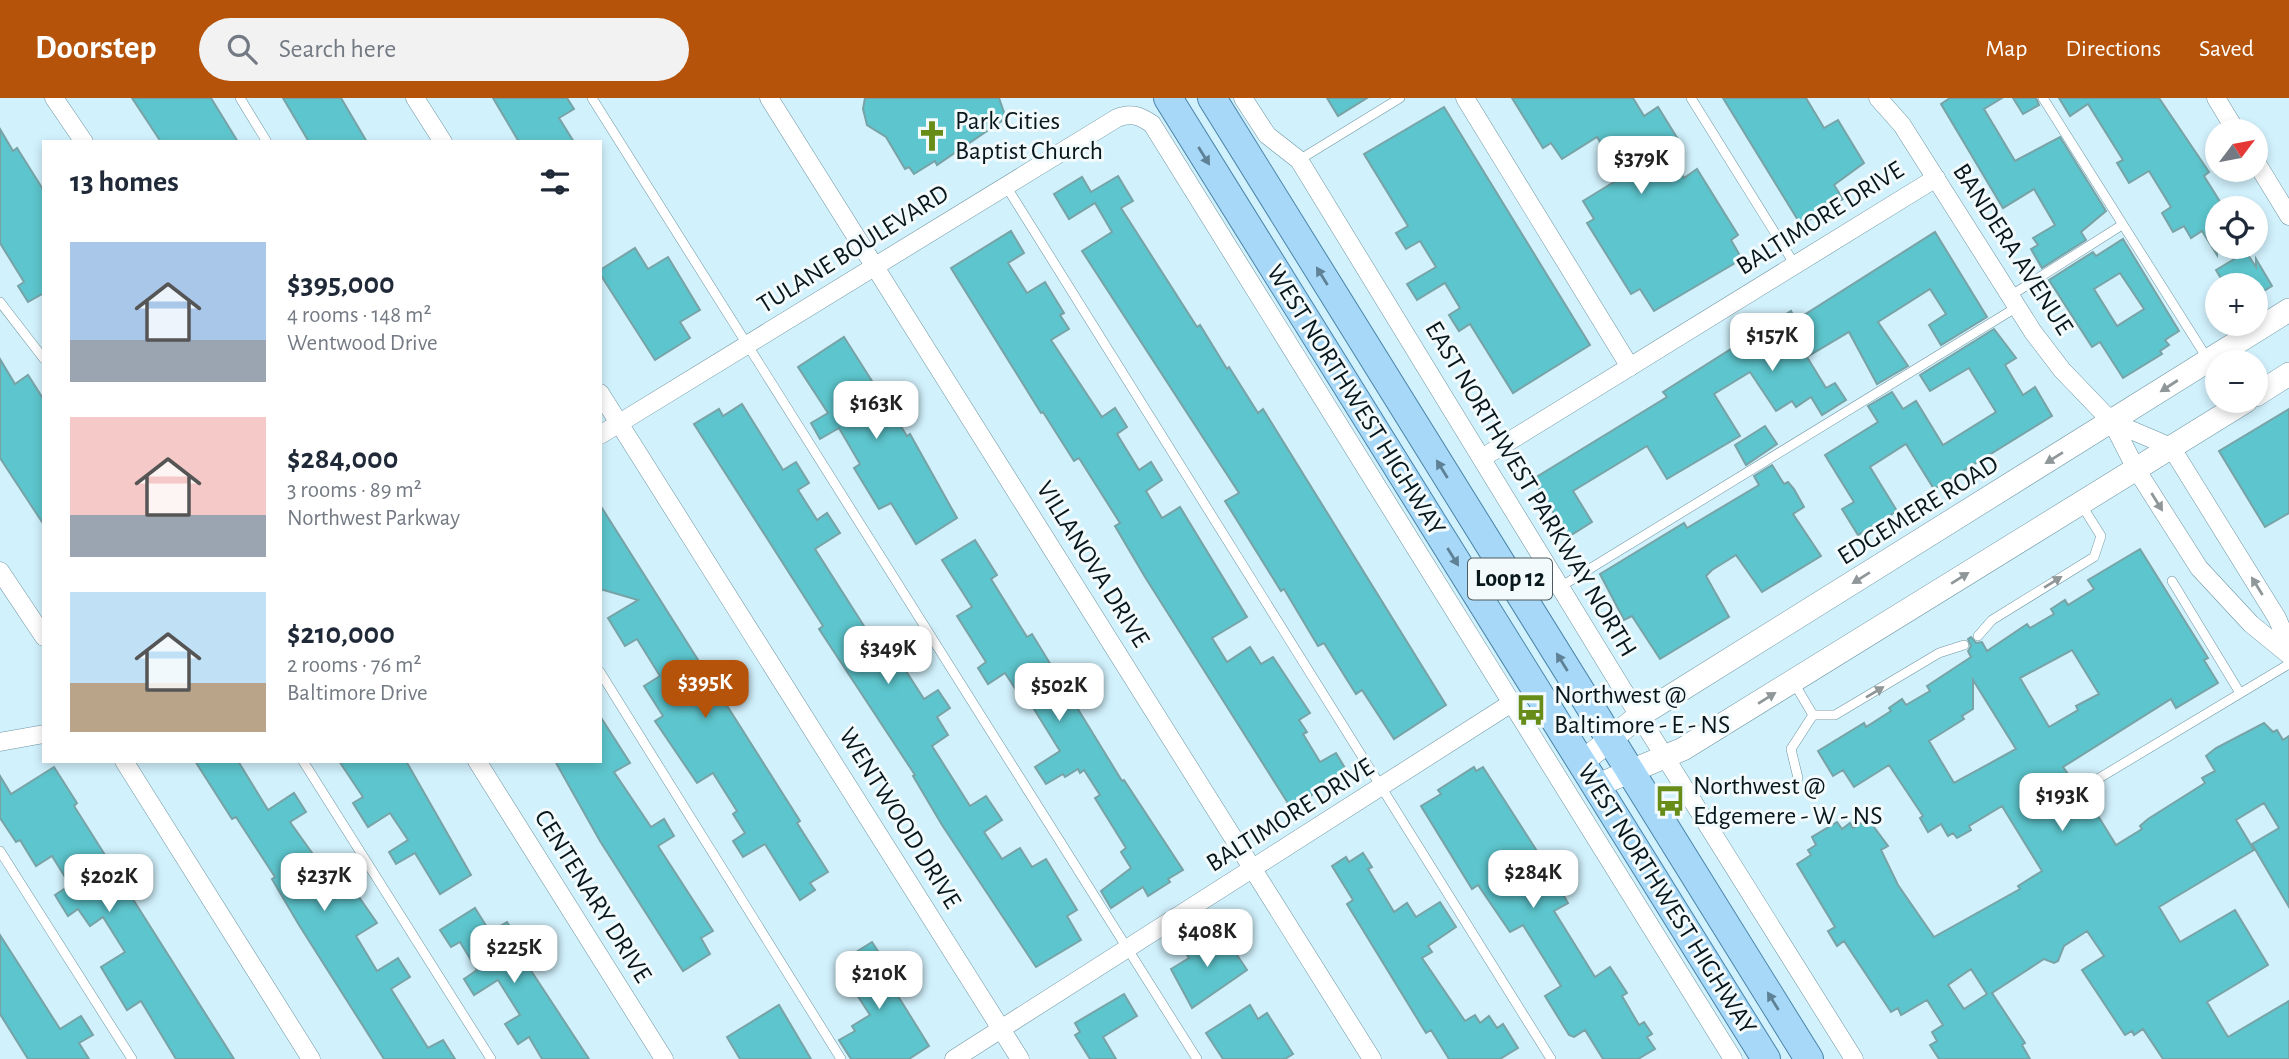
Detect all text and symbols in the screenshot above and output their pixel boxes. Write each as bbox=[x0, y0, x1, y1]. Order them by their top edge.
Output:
search box bbox=[199, 18, 689, 81]
icon: search bbox=[223, 30, 261, 68]
text: Doorstep bbox=[35, 32, 157, 65]
text: Search here bbox=[279, 36, 396, 62]
text: Map bbox=[1985, 37, 2027, 61]
text: Directions bbox=[2065, 37, 2161, 61]
text: Saved bbox=[2199, 37, 2254, 61]
place label: Park Cities Baptist Church bbox=[955, 108, 1103, 164]
church icon: Park Cities Baptist Church bbox=[915, 119, 949, 153]
north arrow bbox=[2205, 119, 2268, 182]
map controls bbox=[2205, 119, 2268, 413]
pin: $379K bbox=[1592, 136, 1690, 196]
one-way arrow bbox=[1197, 146, 1210, 166]
text: $379K bbox=[1614, 147, 1668, 170]
street label: BALTIMORE DRIVE bbox=[1732, 156, 1908, 280]
street label: BANDERA AVENUE bbox=[1948, 159, 2078, 339]
icon: filters bbox=[536, 163, 574, 201]
text: 13 homes bbox=[70, 167, 179, 197]
street label: TULANE BOULEVARD bbox=[753, 180, 953, 318]
button: locate bbox=[2205, 196, 2268, 259]
street label: WEST NORTHWEST HIGHWAY bbox=[1262, 260, 1450, 540]
one-way arrow bbox=[1316, 266, 1329, 285]
text: $395,000 bbox=[287, 269, 395, 299]
icon: home bbox=[126, 270, 210, 354]
button: + bbox=[2205, 273, 2268, 336]
text: 4 rooms · 148 m² bbox=[287, 304, 432, 327]
pin: $157K bbox=[1723, 314, 1821, 373]
street label: EAST NORTHWEST PARKWAY NORTH bbox=[1420, 317, 1642, 661]
text: $157K bbox=[1746, 324, 1798, 347]
text: Wentwood Drive bbox=[287, 332, 438, 355]
button: − bbox=[2205, 350, 2268, 413]
one-way arrow bbox=[2159, 379, 2179, 392]
pin: $163K bbox=[827, 382, 925, 441]
text: $163K bbox=[849, 392, 903, 415]
text: $284,000 bbox=[287, 444, 398, 474]
icon: home bbox=[126, 445, 210, 529]
street label: EDGEMERE ROAD bbox=[1833, 450, 2003, 570]
one-way arrow bbox=[2045, 452, 2064, 465]
one-way arrow bbox=[1436, 460, 1449, 479]
street label: VILLANOVA DRIVE bbox=[1032, 477, 1154, 651]
text: 3 rooms · 89 m² bbox=[287, 479, 422, 502]
one-way arrow bbox=[2151, 493, 2164, 512]
text: Northwest Parkway bbox=[287, 507, 460, 530]
one-way arrow bbox=[1447, 548, 1460, 567]
road number: Loop 12 bbox=[1468, 558, 1552, 600]
one-way arrow bbox=[1851, 571, 1871, 584]
one-way arrow bbox=[1950, 571, 1970, 584]
one-way arrow bbox=[2043, 576, 2062, 589]
one-way arrow bbox=[2251, 577, 2264, 596]
text: $210,000 bbox=[287, 619, 395, 649]
icon: home bbox=[126, 620, 210, 704]
pin: $349K bbox=[839, 626, 937, 686]
text: $349K bbox=[860, 637, 916, 660]
one-way arrow bbox=[1556, 653, 1569, 672]
text: 2 rooms · 76 m² bbox=[287, 654, 421, 677]
pin: $395K bbox=[656, 660, 754, 720]
pin: $502K bbox=[1010, 664, 1108, 723]
text: $395K bbox=[678, 671, 732, 694]
text: $502K bbox=[1031, 674, 1087, 697]
text: Baltimore Drive bbox=[287, 682, 428, 705]
place label: Northwest @ Baltimore - E - NS bbox=[1554, 682, 1730, 738]
one-way arrow bbox=[1865, 685, 1884, 698]
one-way arrow bbox=[1757, 691, 1776, 704]
bus stop icon: Northwest @ Baltimore - E - NS bbox=[1514, 693, 1548, 727]
street label: WENTWOOD DRIVE bbox=[834, 723, 966, 913]
street label: BALTIMORE DRIVE bbox=[1202, 753, 1378, 877]
street label: WEST NORTHWEST HIGHWAY bbox=[1573, 759, 1761, 1039]
place label: Northwest @ Edgemere - W - NS bbox=[1693, 773, 1883, 829]
pin: $193K bbox=[2013, 774, 2111, 833]
bus stop icon: Northwest @ Edgemere - W - NS bbox=[1653, 784, 1687, 818]
text: $193K bbox=[2035, 784, 2089, 807]
street label: CENTENARY DRIVE bbox=[529, 805, 657, 987]
pin: $284K bbox=[1484, 850, 1582, 910]
pin: $202K bbox=[60, 854, 158, 914]
pin: $237K bbox=[275, 854, 373, 913]
text: $284K bbox=[1504, 861, 1562, 884]
text: $237K bbox=[297, 864, 351, 887]
text: $202K bbox=[80, 865, 138, 888]
pin: $408K bbox=[1158, 910, 1256, 969]
text: $408K bbox=[1178, 920, 1236, 943]
pin: $225K bbox=[465, 926, 563, 985]
text: $225K bbox=[486, 936, 542, 959]
pin: $210K bbox=[830, 951, 928, 1011]
text: $210K bbox=[852, 962, 906, 985]
one-way arrow bbox=[1767, 991, 1780, 1011]

